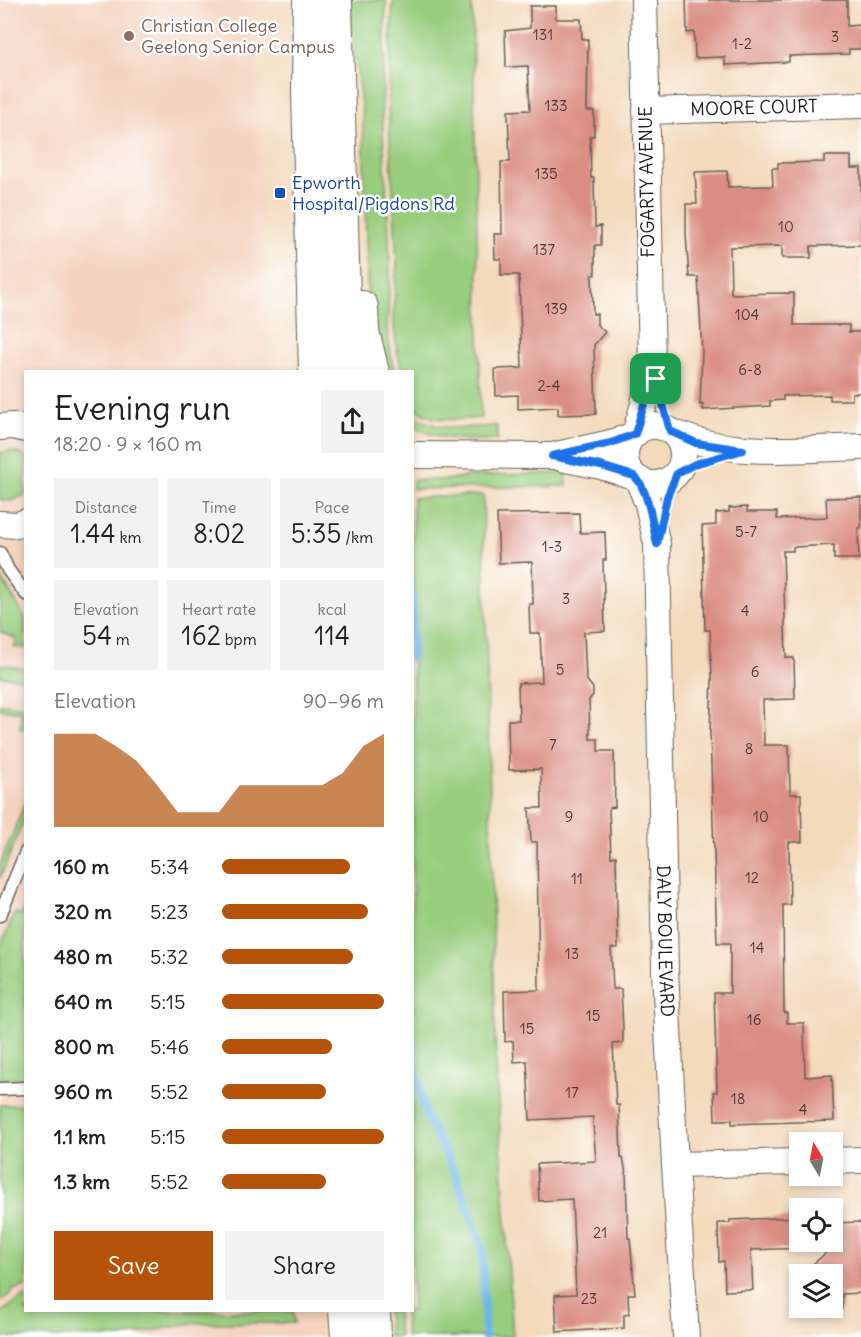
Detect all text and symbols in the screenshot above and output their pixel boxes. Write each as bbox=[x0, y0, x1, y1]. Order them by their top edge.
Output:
place label: Christian College Geelong Senior Campus bbox=[141, 14, 335, 58]
house number: 131 bbox=[533, 25, 553, 44]
house number: 3 bbox=[831, 27, 839, 46]
marker: Christian College Geelong Senior Campus bbox=[122, 29, 136, 43]
house number: 1-2 bbox=[732, 34, 752, 53]
street label: MOORE COURT bbox=[690, 94, 818, 121]
house number: 133 bbox=[545, 96, 568, 115]
street label: FOGARTY AVENUE bbox=[634, 106, 659, 258]
house number: 135 bbox=[534, 164, 558, 183]
place label: Epworth Hospital/Pigdons Rd bbox=[292, 171, 455, 215]
marker: Epworth Hospital/Pigdons Rd bbox=[273, 186, 287, 200]
house number: 10 bbox=[778, 217, 794, 236]
house number: 137 bbox=[533, 240, 555, 259]
house number: 139 bbox=[544, 299, 568, 318]
house number: 104 bbox=[735, 305, 760, 324]
pin bbox=[630, 353, 681, 404]
house number: 6-8 bbox=[738, 360, 762, 379]
icon: arrive bbox=[639, 362, 672, 395]
house number: 2-4 bbox=[538, 376, 561, 395]
text: Evening run bbox=[54, 387, 230, 429]
button: share bbox=[321, 390, 384, 453]
text: 18:20 · 9 × 160 m bbox=[54, 431, 202, 456]
text: Distance bbox=[75, 497, 137, 517]
text: Time bbox=[202, 497, 236, 517]
text: Pace bbox=[315, 497, 349, 517]
text: 1.44 bbox=[70, 517, 116, 550]
text: 8:02 bbox=[193, 517, 245, 550]
text: 5:35 bbox=[291, 517, 341, 550]
house number: 5-7 bbox=[735, 522, 757, 541]
text: km bbox=[116, 527, 142, 547]
text: /km bbox=[341, 527, 373, 547]
house number: 1-3 bbox=[542, 537, 562, 556]
house number: 3 bbox=[562, 589, 570, 608]
text: Elevation bbox=[73, 599, 139, 619]
text: Heart rate bbox=[182, 599, 256, 619]
text: kcal bbox=[318, 599, 346, 619]
house number: 4 bbox=[741, 601, 750, 620]
text: 54 bbox=[82, 619, 112, 652]
text: 162 bbox=[181, 619, 221, 652]
text: 114 bbox=[314, 619, 350, 652]
text: m bbox=[112, 629, 130, 649]
text: bpm bbox=[221, 629, 257, 649]
house number: 5 bbox=[556, 660, 564, 679]
house number: 6 bbox=[751, 662, 759, 681]
text: Elevation bbox=[54, 688, 136, 713]
text: 90–96 m bbox=[303, 688, 384, 713]
house number: 7 bbox=[549, 735, 557, 754]
house number: 8 bbox=[745, 739, 753, 758]
house number: 9 bbox=[565, 807, 573, 826]
house number: 10 bbox=[753, 807, 769, 826]
text: 160 m bbox=[54, 854, 109, 879]
text: 5:34 bbox=[150, 854, 189, 879]
street label: DALY BOULEVARD bbox=[652, 865, 679, 1017]
house number: 12 bbox=[745, 868, 759, 887]
house number: 11 bbox=[571, 869, 583, 888]
text: 320 m bbox=[54, 899, 112, 924]
text: 5:23 bbox=[150, 899, 188, 924]
house number: 14 bbox=[750, 938, 765, 957]
text: 480 m bbox=[54, 944, 113, 969]
text: 5:32 bbox=[150, 944, 188, 969]
house number: 13 bbox=[565, 944, 579, 963]
text: 640 m bbox=[54, 989, 113, 1014]
text: 5:15 bbox=[150, 989, 185, 1014]
house number: 15 bbox=[586, 1006, 600, 1025]
house number: 16 bbox=[747, 1010, 761, 1029]
house number: 15 bbox=[520, 1019, 534, 1038]
text: 800 m bbox=[54, 1034, 114, 1059]
text: 5:46 bbox=[150, 1034, 189, 1059]
text: 960 m bbox=[54, 1079, 113, 1104]
text: 5:52 bbox=[150, 1079, 188, 1104]
house number: 17 bbox=[565, 1083, 579, 1102]
house number: 18 bbox=[731, 1089, 745, 1108]
house number: 4 bbox=[799, 1100, 808, 1119]
text: 1.1 km bbox=[54, 1124, 106, 1149]
text: 5:15 bbox=[150, 1124, 185, 1149]
north arrow bbox=[789, 1132, 843, 1186]
map controls bbox=[789, 1132, 843, 1318]
text: 1.3 km bbox=[54, 1169, 110, 1194]
text: 5:52 bbox=[150, 1169, 188, 1194]
button: locate bbox=[789, 1198, 843, 1252]
house number: 21 bbox=[593, 1223, 607, 1242]
button: Save bbox=[54, 1231, 213, 1300]
button: Share bbox=[225, 1231, 384, 1300]
button: layers bbox=[789, 1264, 843, 1318]
house number: 23 bbox=[581, 1289, 597, 1308]

